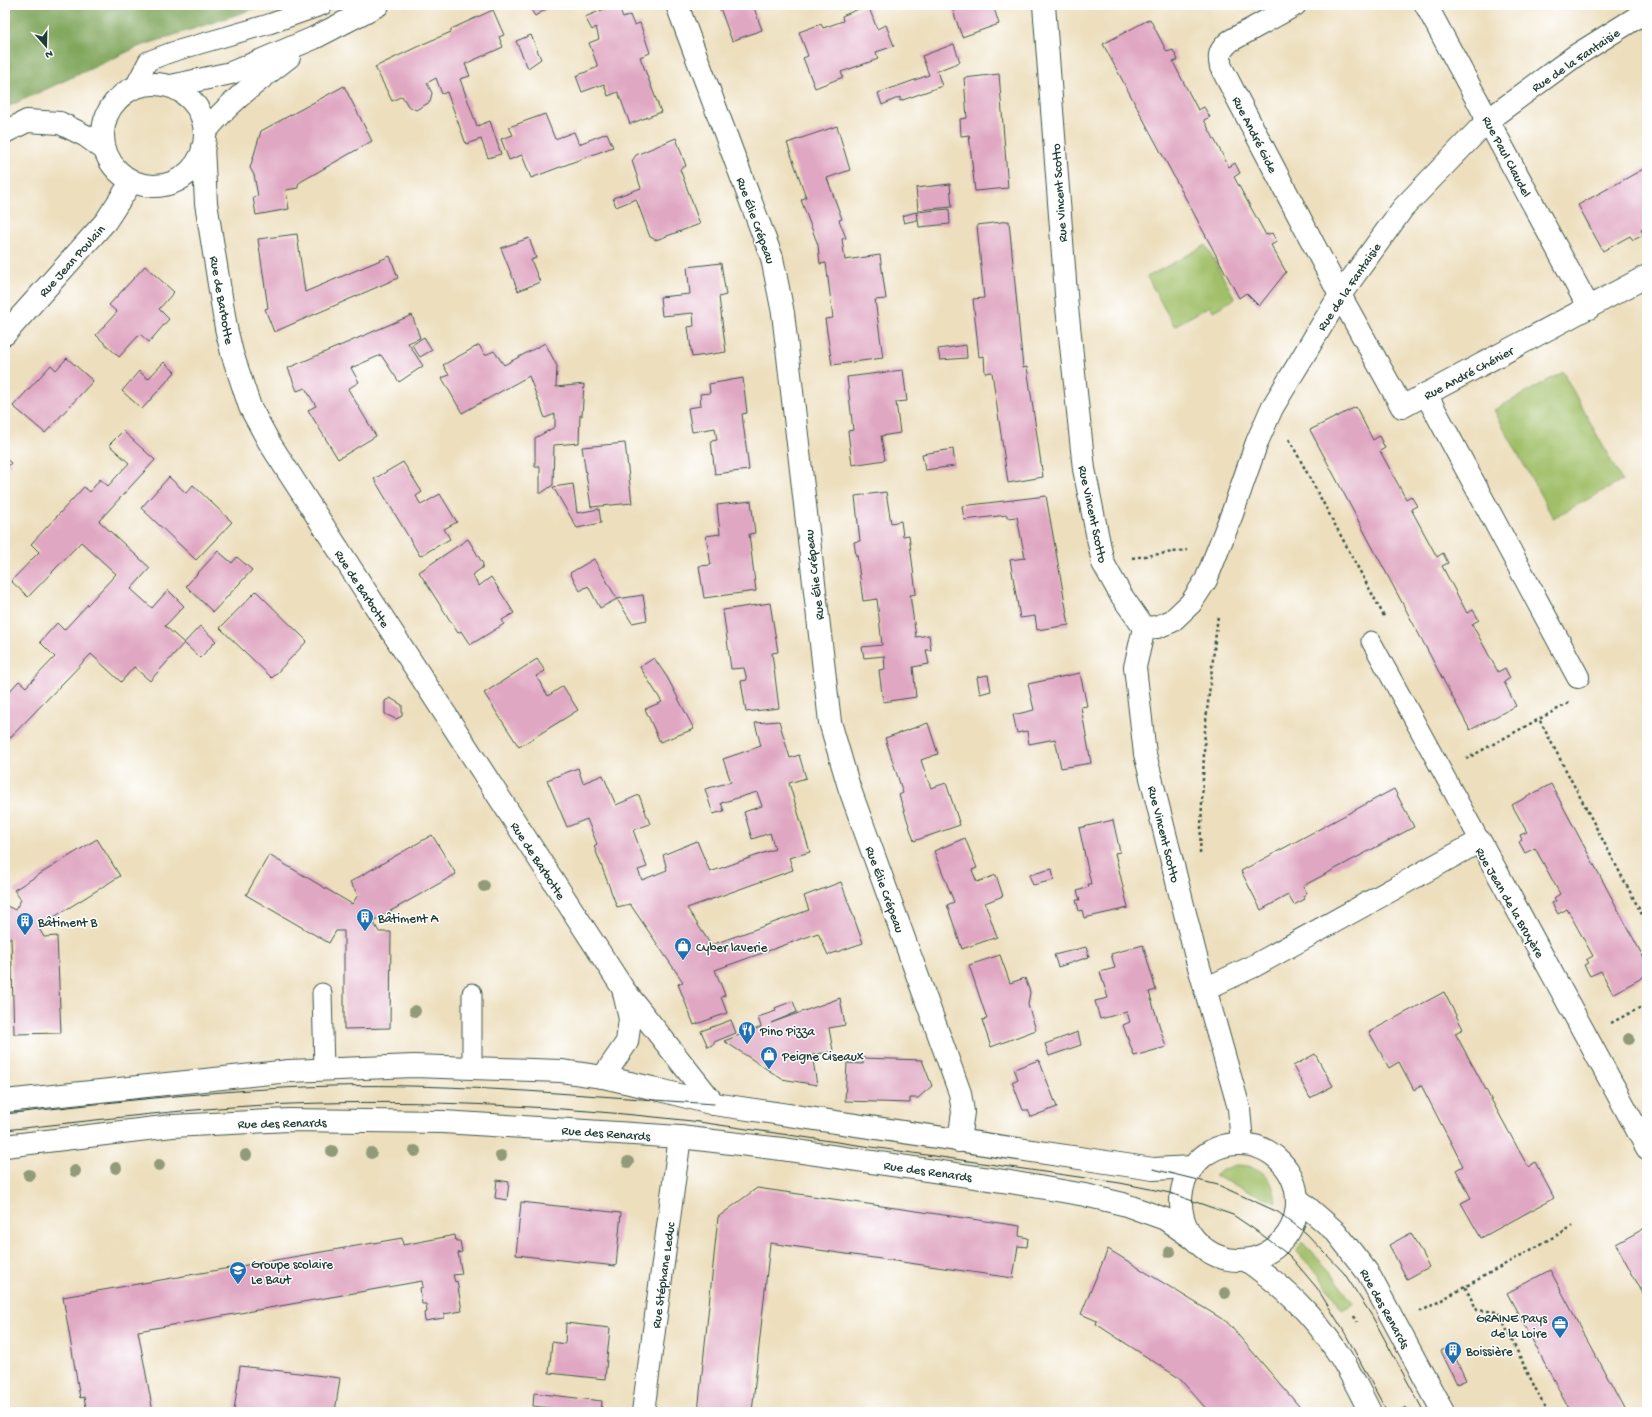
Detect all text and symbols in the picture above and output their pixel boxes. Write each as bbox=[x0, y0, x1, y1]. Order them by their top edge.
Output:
north arrow bbox=[26, 26, 66, 66]
street label: Rue de la Fantaisie bbox=[1530, 26, 1624, 96]
text: N bbox=[43, 47, 54, 60]
street label: Rue André Gide bbox=[1228, 94, 1280, 176]
street label: Rue Paul Claudel bbox=[1478, 114, 1533, 200]
street label: Rue Vincent Scotto bbox=[1050, 143, 1071, 243]
street label: Rue Élie Crépeau bbox=[732, 175, 778, 266]
street label: Rue Jean Poulain bbox=[37, 222, 110, 301]
street label: Rue de la Fantaisie bbox=[1315, 240, 1385, 334]
street label: Rue de Barbotte bbox=[205, 255, 236, 346]
street label: Rue André Chénier bbox=[1422, 344, 1518, 404]
street label: Rue Vincent Scotto bbox=[1074, 464, 1109, 565]
street label: Rue Élie Crépeau bbox=[801, 529, 828, 621]
street label: Rue de Barbotte bbox=[330, 548, 392, 631]
street label: Rue Vincent Scotto bbox=[1143, 785, 1182, 885]
street label: Rue de Barbotte bbox=[506, 820, 568, 903]
street label: Rue Élie Crépeau bbox=[861, 844, 907, 935]
street label: Rue Jean de la Bruyère bbox=[1471, 845, 1547, 961]
building icon: Bâtiment A bbox=[355, 907, 375, 932]
building icon: Bâtiment B bbox=[15, 911, 35, 936]
place label: Bâtiment A bbox=[377, 911, 439, 927]
place label: Bâtiment B bbox=[37, 915, 97, 931]
shop icon: Cyber laverie bbox=[673, 936, 693, 961]
place label: Cyber laverie bbox=[696, 941, 768, 956]
restaurant icon: Pino Pizza bbox=[737, 1020, 757, 1045]
place label: Pino Pizza bbox=[759, 1025, 815, 1040]
shop icon: Peigne Ciseaux bbox=[759, 1045, 779, 1070]
place label: Peigne Ciseaux bbox=[781, 1050, 864, 1065]
street label: Rue des Renards bbox=[238, 1116, 328, 1133]
street label: Rue des Renards bbox=[561, 1124, 652, 1145]
street label: Rue des Renards bbox=[883, 1159, 974, 1186]
street label: Rue Stéphane Leduc bbox=[650, 1221, 679, 1329]
place label: Groupe scolaire Le Baut bbox=[251, 1258, 333, 1288]
school or university icon: Groupe scolaire Le Baut bbox=[228, 1260, 248, 1285]
street label: Rue des Renards bbox=[1356, 1267, 1412, 1353]
place label: GRAINE Pays de la Loire bbox=[1476, 1312, 1548, 1342]
office icon: GRAINE Pays de la Loire bbox=[1550, 1314, 1570, 1339]
building icon: Boissière bbox=[1443, 1340, 1463, 1365]
place label: Boissière bbox=[1465, 1345, 1513, 1360]

